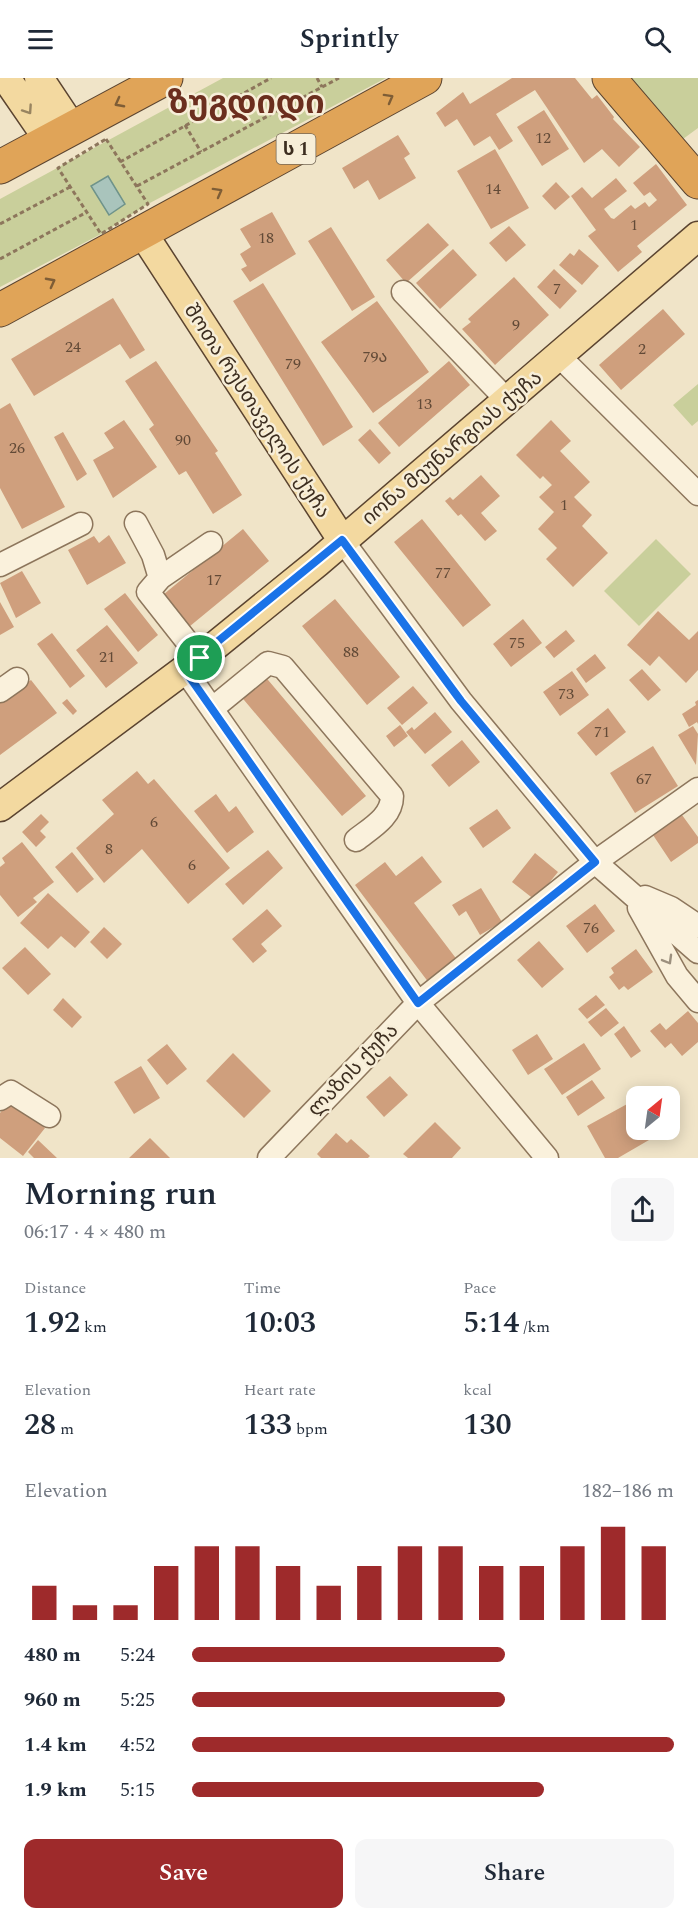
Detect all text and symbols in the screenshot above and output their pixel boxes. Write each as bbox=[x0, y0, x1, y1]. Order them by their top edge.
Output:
text: Sprintly bbox=[300, 18, 398, 60]
icon: menu bbox=[24, 23, 57, 56]
icon: search bbox=[641, 23, 674, 56]
district label: ზუგდიდი bbox=[167, 79, 325, 128]
one-way arrow bbox=[383, 94, 393, 105]
one-way arrow bbox=[115, 96, 125, 107]
one-way arrow bbox=[21, 103, 32, 114]
house number: 12 bbox=[535, 126, 551, 150]
road number: ს 1 bbox=[276, 134, 316, 164]
house number: 14 bbox=[485, 177, 501, 201]
one-way arrow bbox=[212, 188, 223, 199]
house number: 1 bbox=[630, 213, 638, 237]
house number: 18 bbox=[258, 226, 274, 250]
house number: 7 bbox=[553, 277, 561, 301]
one-way arrow bbox=[45, 278, 56, 289]
street label: შოთა რუსთაველის ქუჩა bbox=[176, 298, 338, 524]
house number: 9 bbox=[512, 313, 520, 337]
house number: 24 bbox=[65, 335, 81, 359]
house number: 2 bbox=[638, 337, 646, 361]
house number: 79ა bbox=[363, 345, 387, 369]
house number: 79 bbox=[285, 352, 301, 376]
street label: იონა მეუნარგიას ქუჩა bbox=[355, 363, 549, 533]
house number: 13 bbox=[416, 392, 432, 416]
house number: 90 bbox=[175, 428, 191, 452]
house number: 26 bbox=[9, 436, 25, 460]
house number: 1 bbox=[560, 493, 568, 517]
house number: 77 bbox=[435, 561, 451, 585]
house number: 17 bbox=[206, 568, 222, 592]
house number: 75 bbox=[509, 631, 525, 655]
pin bbox=[174, 632, 225, 683]
house number: 88 bbox=[343, 640, 359, 664]
icon: arrive bbox=[183, 641, 216, 674]
house number: 21 bbox=[99, 645, 115, 669]
house number: 73 bbox=[558, 682, 574, 706]
house number: 71 bbox=[594, 720, 610, 744]
house number: 67 bbox=[636, 767, 652, 791]
house number: 6 bbox=[150, 810, 158, 834]
house number: 8 bbox=[105, 837, 113, 861]
house number: 6 bbox=[188, 853, 196, 877]
house number: 76 bbox=[583, 916, 599, 940]
one-way arrow bbox=[661, 954, 673, 965]
street label: ლაზის ქუჩა bbox=[301, 1016, 405, 1124]
north arrow bbox=[626, 1086, 680, 1140]
map controls bbox=[626, 1086, 680, 1140]
text: Morning run bbox=[24, 1169, 217, 1219]
button: share bbox=[611, 1178, 674, 1241]
text: 06:17 · 4 × 480 m bbox=[24, 1217, 166, 1247]
text: Distance bbox=[24, 1276, 86, 1300]
text: Time bbox=[244, 1276, 281, 1300]
text: Pace bbox=[463, 1276, 496, 1300]
text: 1.92 bbox=[24, 1300, 80, 1346]
text: 10:03 bbox=[244, 1300, 316, 1346]
text: 5:14 bbox=[463, 1300, 519, 1346]
text: km bbox=[80, 1315, 107, 1339]
text: /km bbox=[519, 1315, 550, 1339]
text: Elevation bbox=[24, 1378, 91, 1402]
text: Heart rate bbox=[244, 1378, 316, 1402]
text: kcal bbox=[463, 1378, 492, 1402]
text: 28 bbox=[24, 1402, 56, 1448]
text: 133 bbox=[244, 1402, 292, 1448]
text: 130 bbox=[463, 1402, 512, 1448]
text: m bbox=[56, 1417, 74, 1441]
text: bpm bbox=[292, 1417, 328, 1441]
text: Elevation bbox=[24, 1476, 108, 1506]
text: 182–186 m bbox=[582, 1476, 674, 1506]
text: 480 m bbox=[24, 1640, 81, 1670]
text: 5:24 bbox=[120, 1640, 155, 1670]
text: 960 m bbox=[24, 1685, 81, 1715]
text: 5:25 bbox=[120, 1685, 155, 1715]
text: 1.4 km bbox=[24, 1730, 87, 1760]
text: 4:52 bbox=[120, 1730, 155, 1760]
text: 1.9 km bbox=[24, 1775, 87, 1805]
text: 5:15 bbox=[120, 1775, 155, 1805]
button: Save bbox=[24, 1839, 343, 1908]
button: Share bbox=[355, 1839, 674, 1908]

